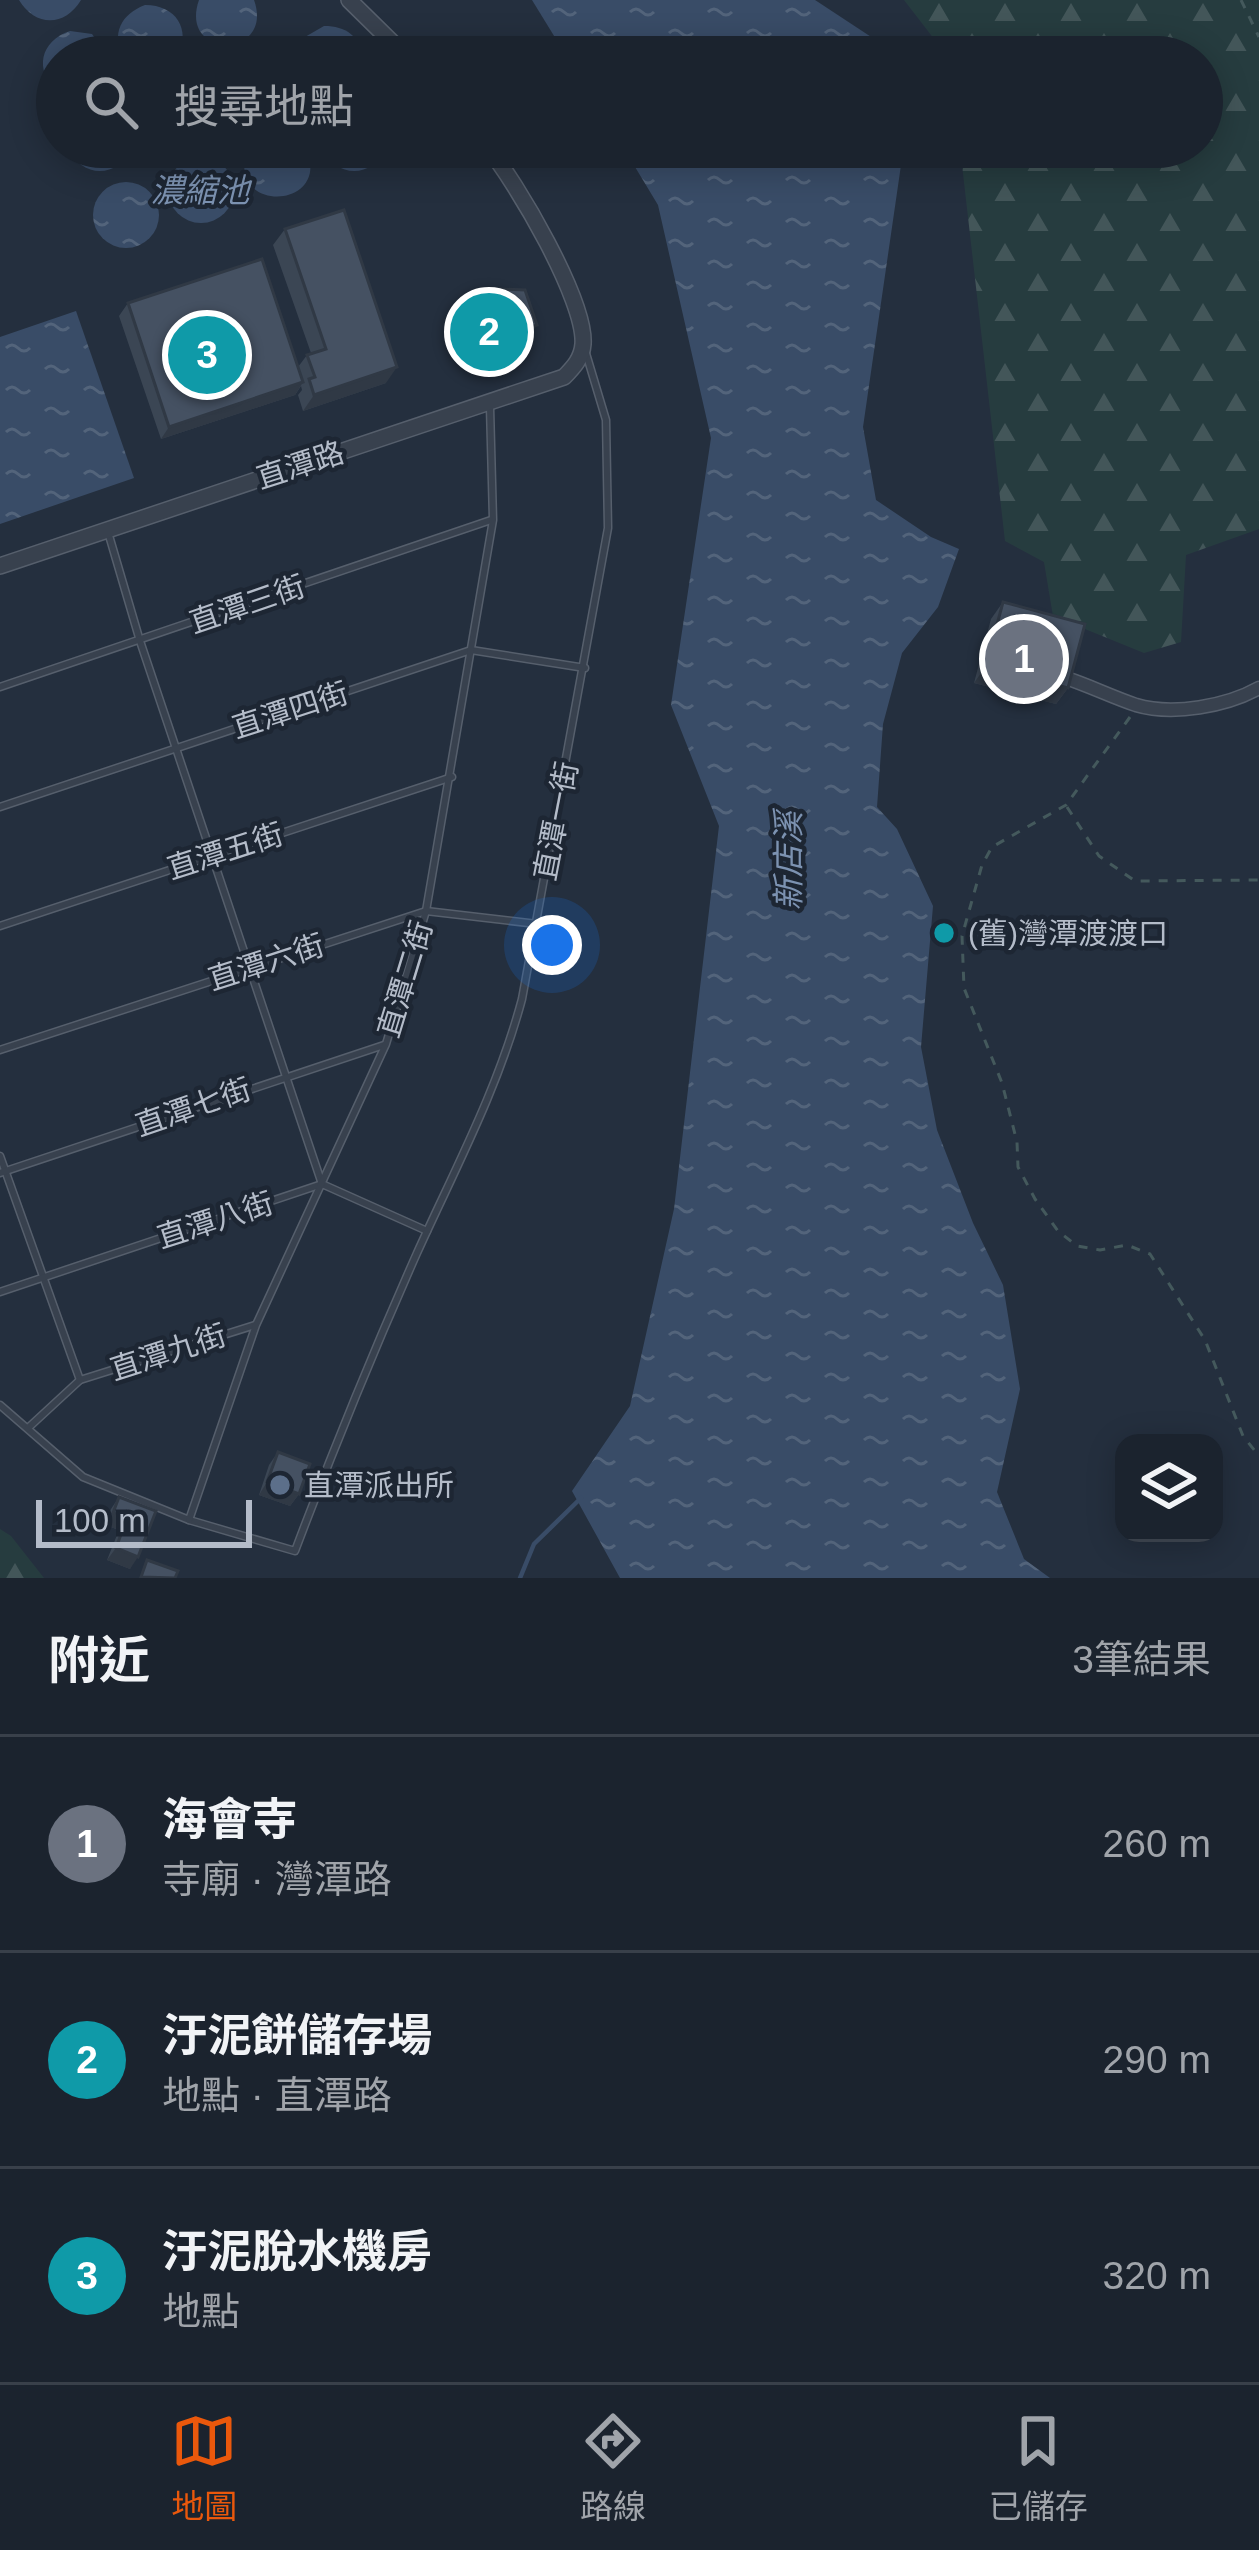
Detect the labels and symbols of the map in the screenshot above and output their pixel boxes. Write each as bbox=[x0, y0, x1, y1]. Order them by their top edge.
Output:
water label: 濃縮池 bbox=[151, 172, 253, 209]
pin: 2 bbox=[450, 287, 528, 377]
pin: 3 bbox=[168, 310, 246, 400]
street label: 直潭路 bbox=[252, 435, 348, 495]
street label: 直潭三街 bbox=[185, 569, 309, 639]
pin: 1 bbox=[985, 614, 1063, 704]
street label: 直潭四街 bbox=[228, 676, 352, 744]
street label: 直潭一街 bbox=[528, 759, 584, 883]
water label: 新店溪 bbox=[770, 808, 807, 911]
street label: 直潭五街 bbox=[163, 817, 287, 885]
your location bbox=[522, 915, 582, 975]
street label: 直潭二街 bbox=[372, 917, 438, 1041]
place label: (舊)灣潭渡渡口 bbox=[968, 917, 1168, 950]
marker: (舊)灣潭渡渡口 bbox=[931, 920, 957, 946]
street label: 直潭六街 bbox=[204, 928, 328, 996]
street label: 直潭七街 bbox=[131, 1072, 255, 1142]
street label: 直潭八街 bbox=[153, 1186, 277, 1254]
street label: 直潭九街 bbox=[106, 1318, 230, 1386]
place label: 直潭派出所 bbox=[304, 1469, 454, 1502]
marker: 直潭派出所 bbox=[267, 1472, 293, 1498]
scale bar bbox=[36, 1494, 252, 1547]

